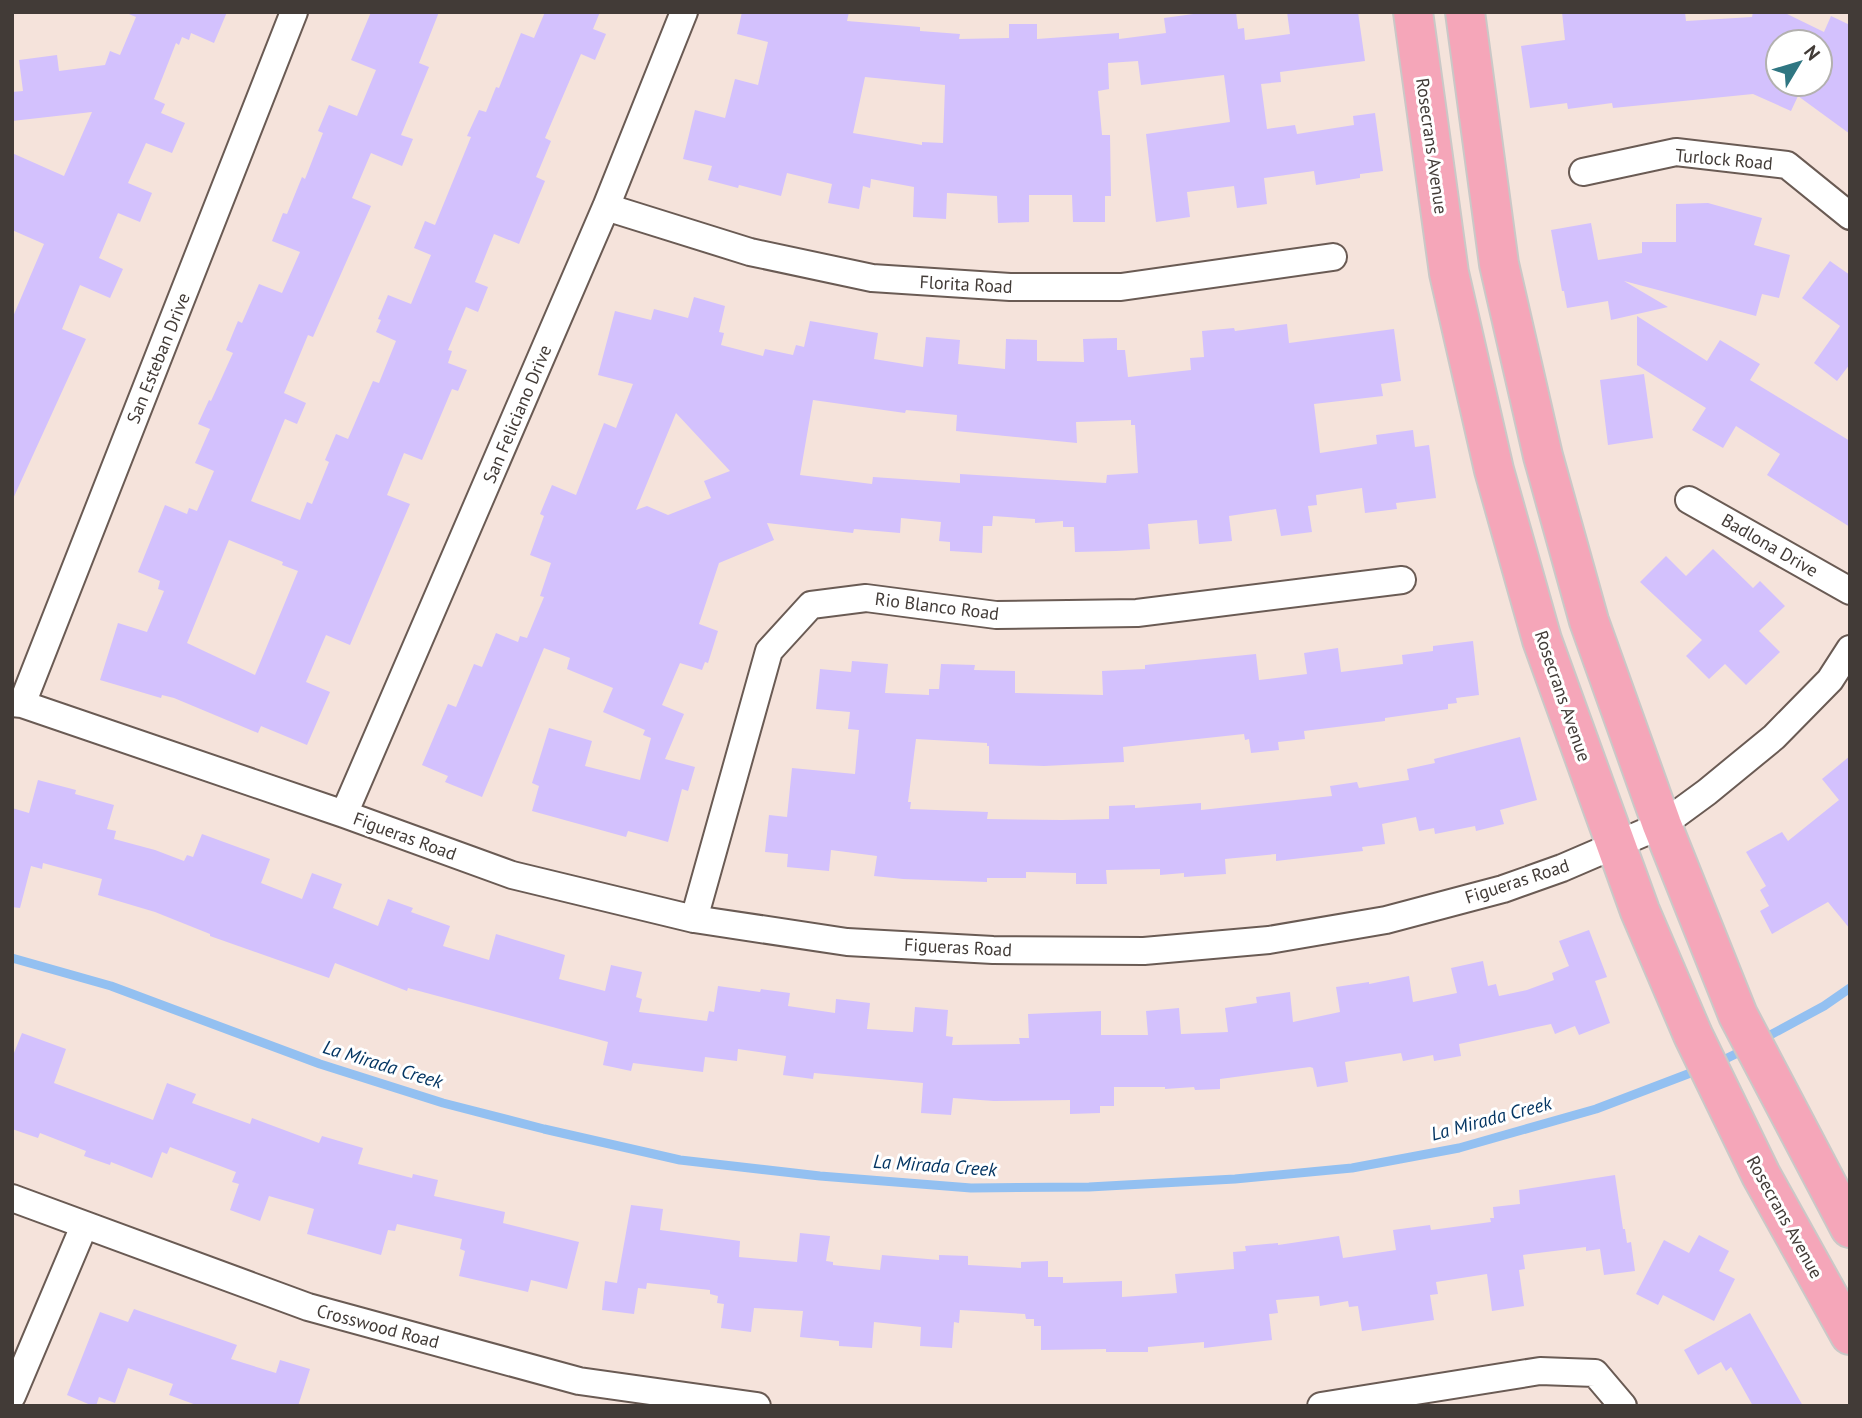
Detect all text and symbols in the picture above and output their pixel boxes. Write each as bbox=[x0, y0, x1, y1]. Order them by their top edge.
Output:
north arrow bbox=[1764, 28, 1834, 98]
text: N bbox=[1799, 40, 1826, 65]
street label: Rosecrans Avenue bbox=[1411, 77, 1453, 215]
street label: Turlock Road bbox=[1674, 143, 1774, 175]
street label: Florita Road bbox=[919, 270, 1013, 298]
street label: San Esteban Drive bbox=[121, 289, 195, 427]
street label: San Feliciano Drive bbox=[477, 341, 557, 487]
street label: Badlona Drive bbox=[1718, 508, 1822, 582]
street label: Rio Blanco Road bbox=[874, 587, 1000, 625]
street label: Rosecrans Avenue bbox=[1530, 627, 1596, 765]
street label: Figueras Road bbox=[350, 807, 460, 865]
street label: Figueras Road bbox=[1462, 853, 1572, 909]
street label: Figueras Road bbox=[903, 933, 1013, 961]
water label: La Mirada Creek bbox=[320, 1034, 447, 1094]
water label: La Mirada Creek bbox=[1428, 1090, 1555, 1146]
water label: La Mirada Creek bbox=[872, 1149, 999, 1181]
street label: Rosecrans Avenue bbox=[1742, 1151, 1828, 1283]
street label: Crosswood Road bbox=[314, 1299, 442, 1353]

